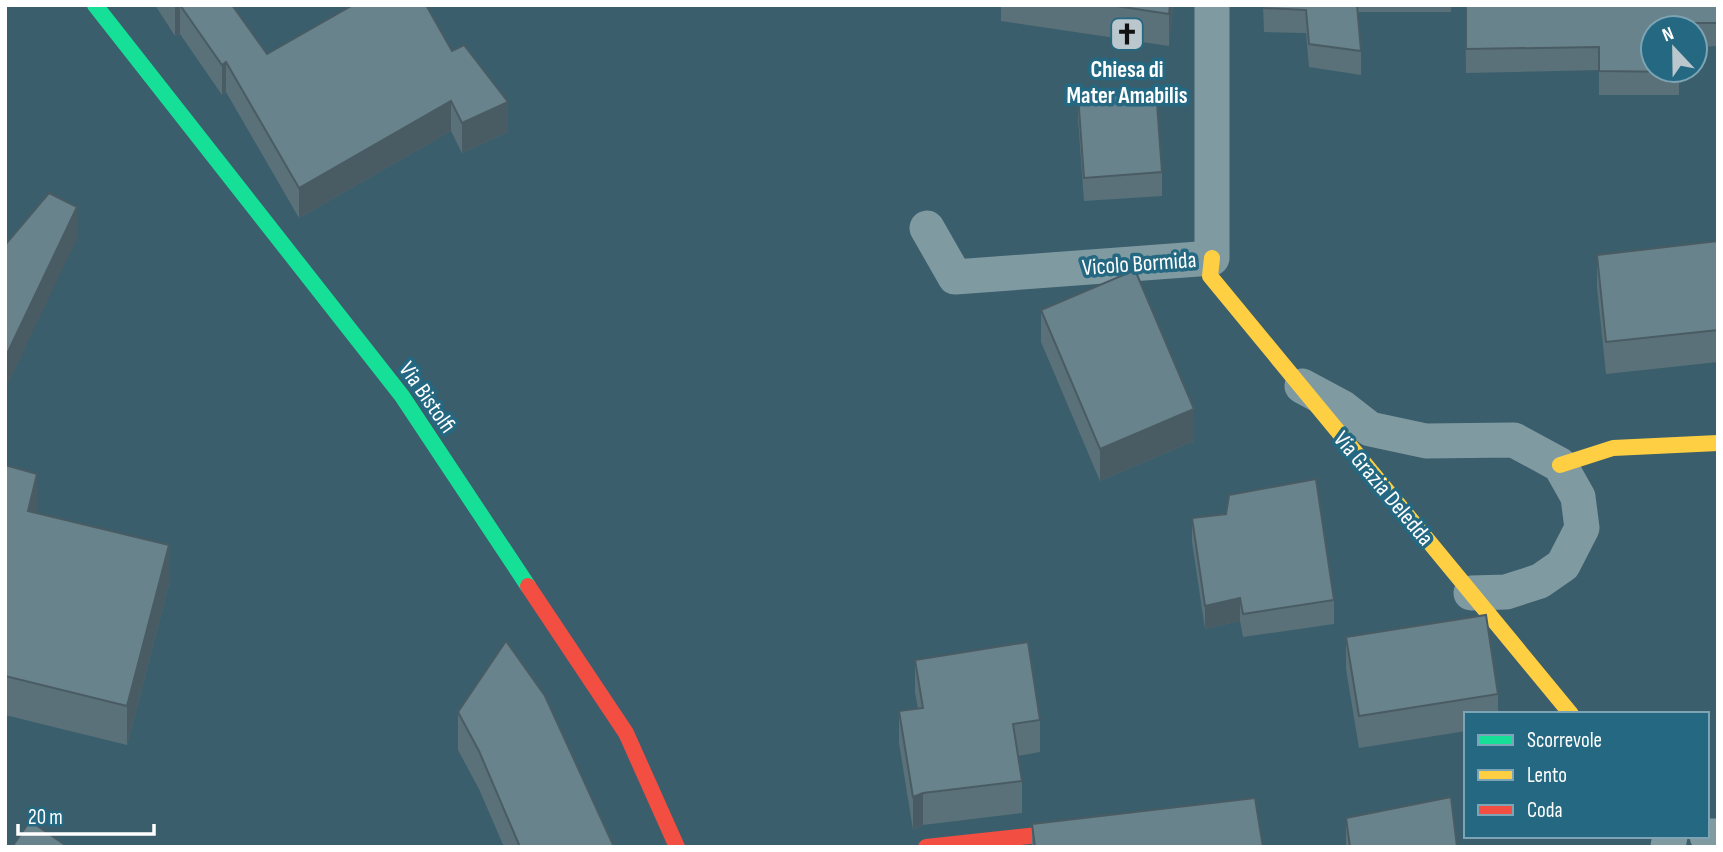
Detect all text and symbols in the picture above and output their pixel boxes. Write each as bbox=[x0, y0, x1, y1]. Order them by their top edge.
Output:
north arrow bbox=[1639, 14, 1709, 84]
church icon: Chiesa di Mater Amabilis bbox=[1108, 15, 1146, 53]
text: N bbox=[1659, 22, 1677, 47]
place label: Chiesa di Mater Amabilis bbox=[1067, 56, 1188, 110]
street label: Vicolo Bormida bbox=[1081, 246, 1197, 282]
street label: Via Bistolfi bbox=[393, 357, 462, 439]
street label: Via Grazia Deledda bbox=[1327, 426, 1439, 552]
legend bbox=[1464, 712, 1709, 838]
text: Scorrevole bbox=[1527, 728, 1602, 753]
text: Lento bbox=[1527, 763, 1567, 788]
scale bar bbox=[18, 792, 154, 836]
text: Coda bbox=[1527, 798, 1563, 823]
text: 20 m bbox=[28, 805, 63, 830]

